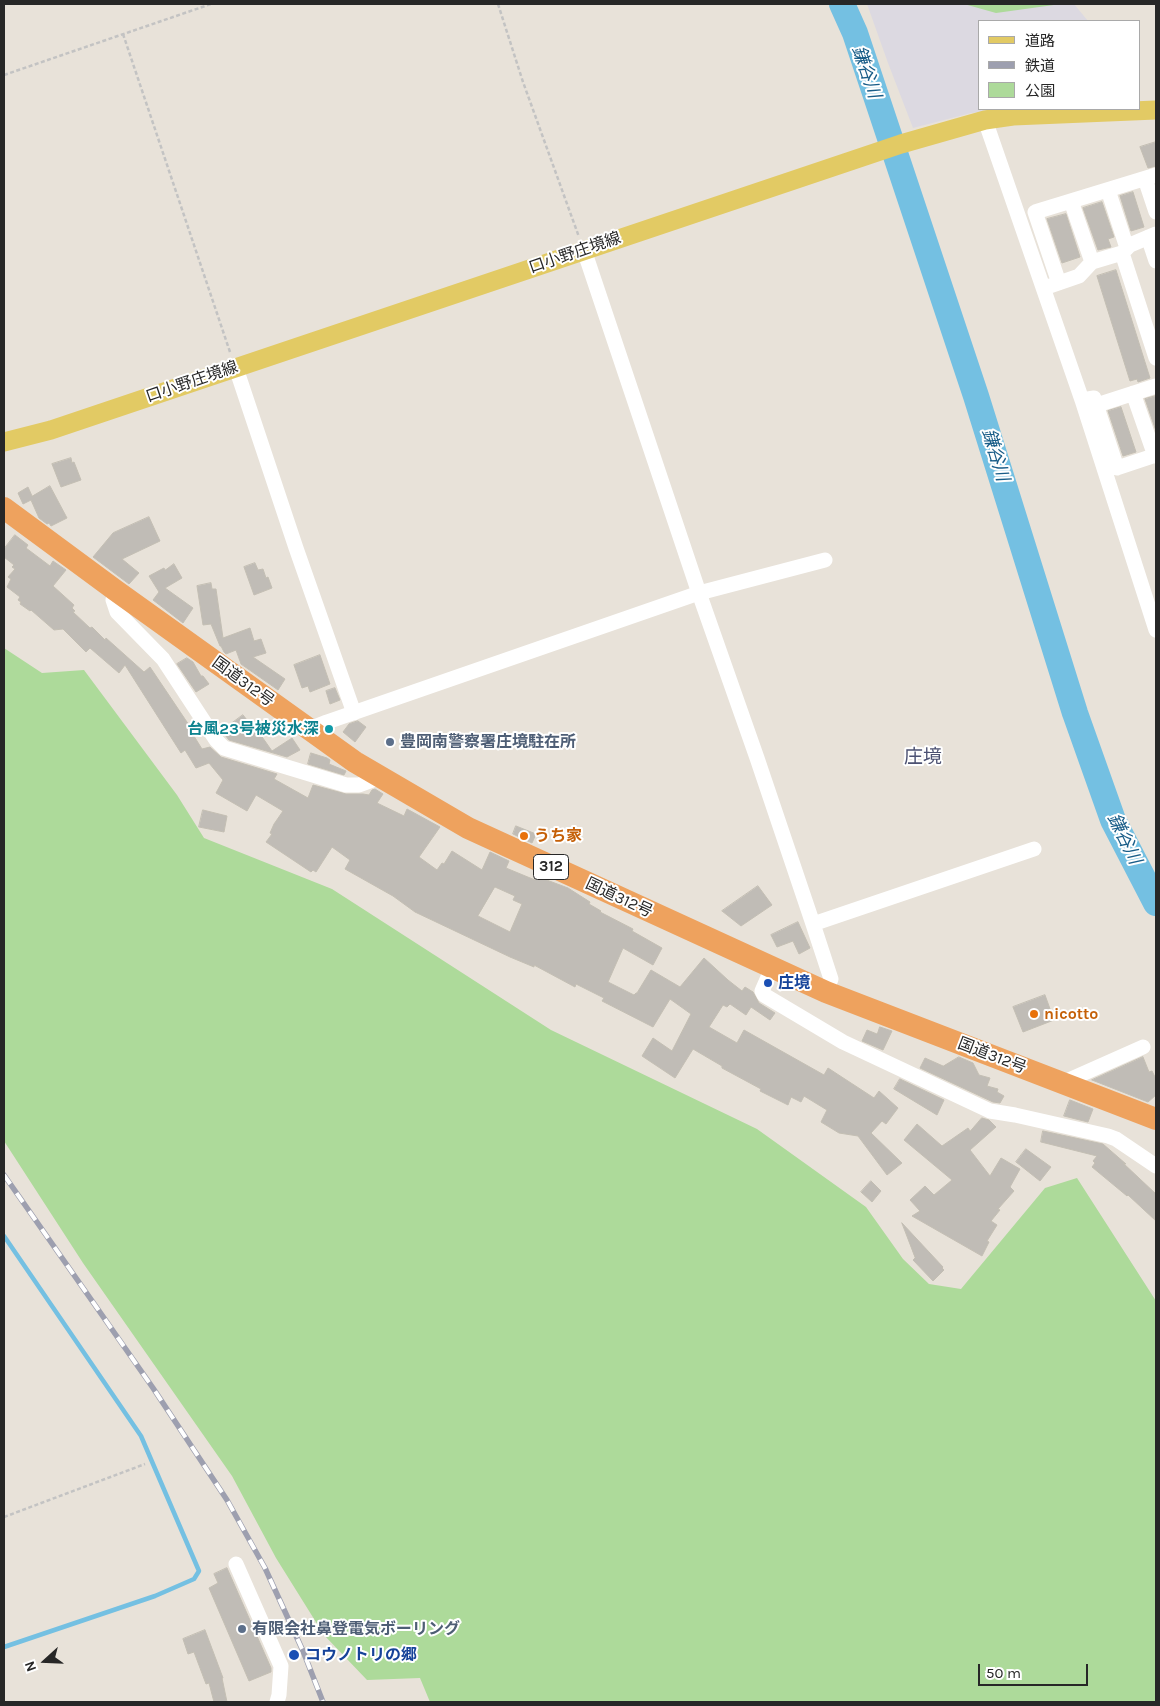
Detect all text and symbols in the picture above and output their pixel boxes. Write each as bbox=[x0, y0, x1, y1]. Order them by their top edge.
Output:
legend bbox=[978, 20, 1140, 110]
text: 道路 bbox=[1025, 32, 1055, 50]
water label: 鎌谷川 bbox=[847, 43, 885, 101]
text: 鉄道 bbox=[1025, 57, 1055, 75]
text: 公園 bbox=[1025, 82, 1055, 100]
street label: 口小野庄境線 bbox=[526, 228, 624, 278]
street label: 口小野庄境線 bbox=[143, 357, 241, 407]
water label: 鎌谷川 bbox=[977, 426, 1013, 484]
street label: 国道312号 bbox=[208, 653, 278, 711]
place label: 台風23号被災水深 bbox=[187, 719, 319, 739]
marker: 台風23号被災水深 bbox=[323, 723, 335, 735]
place label: 豊岡南警察署庄境駐在所 bbox=[400, 732, 576, 752]
marker: 豊岡南警察署庄境駐在所 bbox=[384, 736, 396, 748]
district label: 庄境 bbox=[904, 747, 942, 769]
water label: 鎌谷川 bbox=[1102, 810, 1146, 868]
place label: うち家 bbox=[534, 826, 582, 846]
marker: うち家 bbox=[518, 830, 530, 842]
road number: 312 bbox=[534, 854, 568, 880]
street label: 国道312号 bbox=[582, 874, 656, 922]
place label: 庄境 bbox=[778, 973, 810, 993]
marker: 庄境 bbox=[762, 977, 774, 989]
place label: nicotto bbox=[1044, 1004, 1098, 1024]
marker: nicotto bbox=[1028, 1008, 1040, 1020]
street label: 国道312号 bbox=[955, 1034, 1029, 1078]
place label: 有限会社鼻登電気ボーリング bbox=[252, 1619, 460, 1639]
marker: 有限会社鼻登電気ボーリング bbox=[236, 1623, 248, 1635]
north arrow bbox=[20, 1636, 70, 1686]
place label: コウノトリの郷 bbox=[305, 1645, 417, 1665]
marker: コウノトリの郷 bbox=[287, 1648, 301, 1662]
scale bar bbox=[980, 1654, 1090, 1686]
text: N bbox=[21, 1659, 40, 1674]
text: 50 m bbox=[986, 1664, 1021, 1682]

